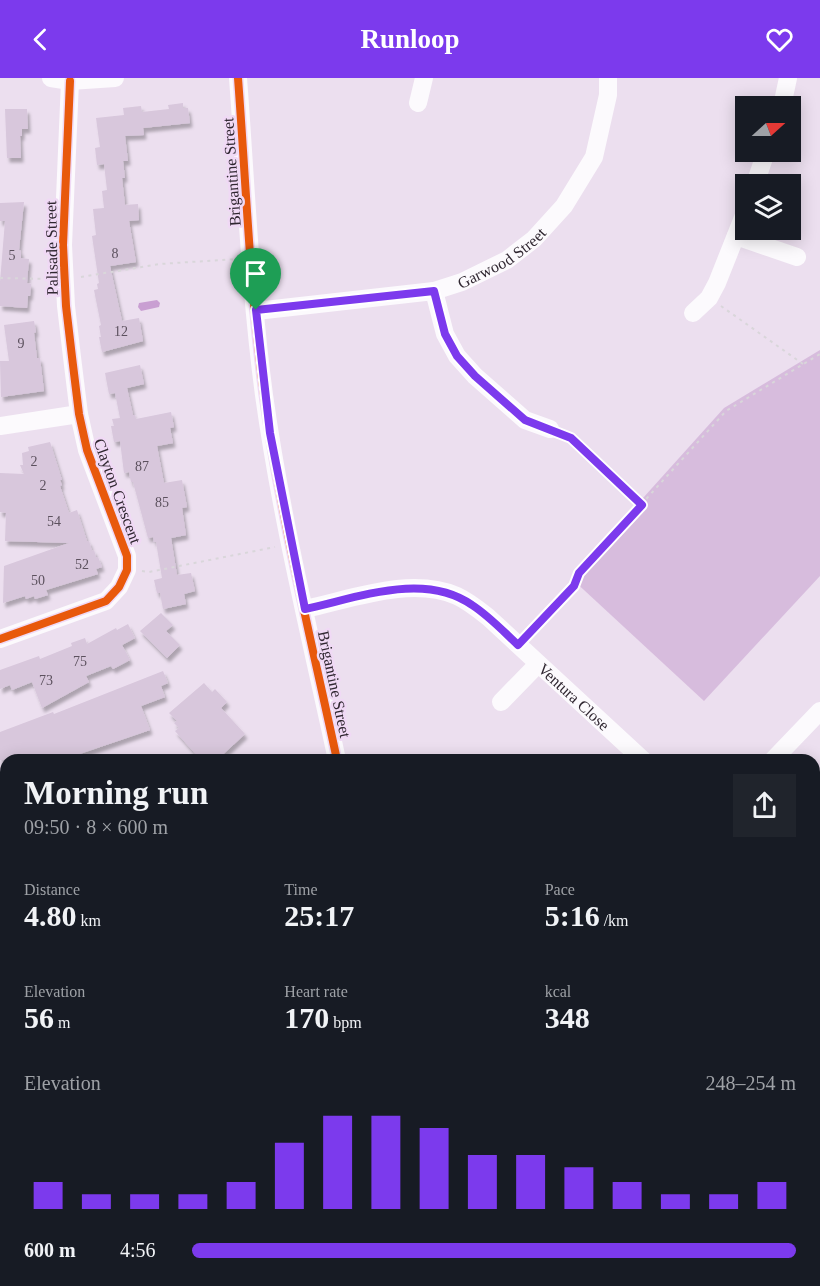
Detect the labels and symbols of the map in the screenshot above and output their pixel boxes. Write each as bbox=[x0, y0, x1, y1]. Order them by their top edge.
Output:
north arrow bbox=[735, 96, 801, 162]
street label: Brigantine Street bbox=[219, 116, 245, 227]
street label: Palisade Street bbox=[42, 200, 61, 295]
street label: Garwood Street bbox=[455, 224, 550, 292]
house number: 8 bbox=[112, 246, 119, 261]
house number: 5 bbox=[9, 248, 16, 263]
pin bbox=[230, 248, 281, 310]
house number: 12 bbox=[114, 324, 128, 339]
house number: 9 bbox=[18, 336, 25, 351]
street label: Clayton Crescent bbox=[90, 436, 145, 547]
house number: 2 bbox=[31, 454, 38, 469]
house number: 87 bbox=[135, 459, 149, 474]
house number: 2 bbox=[40, 478, 47, 493]
house number: 85 bbox=[155, 495, 169, 510]
house number: 54 bbox=[47, 514, 61, 529]
house number: 52 bbox=[75, 557, 89, 572]
house number: 50 bbox=[31, 573, 45, 588]
street label: Brigantine Street bbox=[314, 629, 354, 740]
house number: 75 bbox=[73, 654, 87, 669]
street label: Ventura Close bbox=[535, 660, 613, 734]
house number: 73 bbox=[39, 673, 53, 688]

